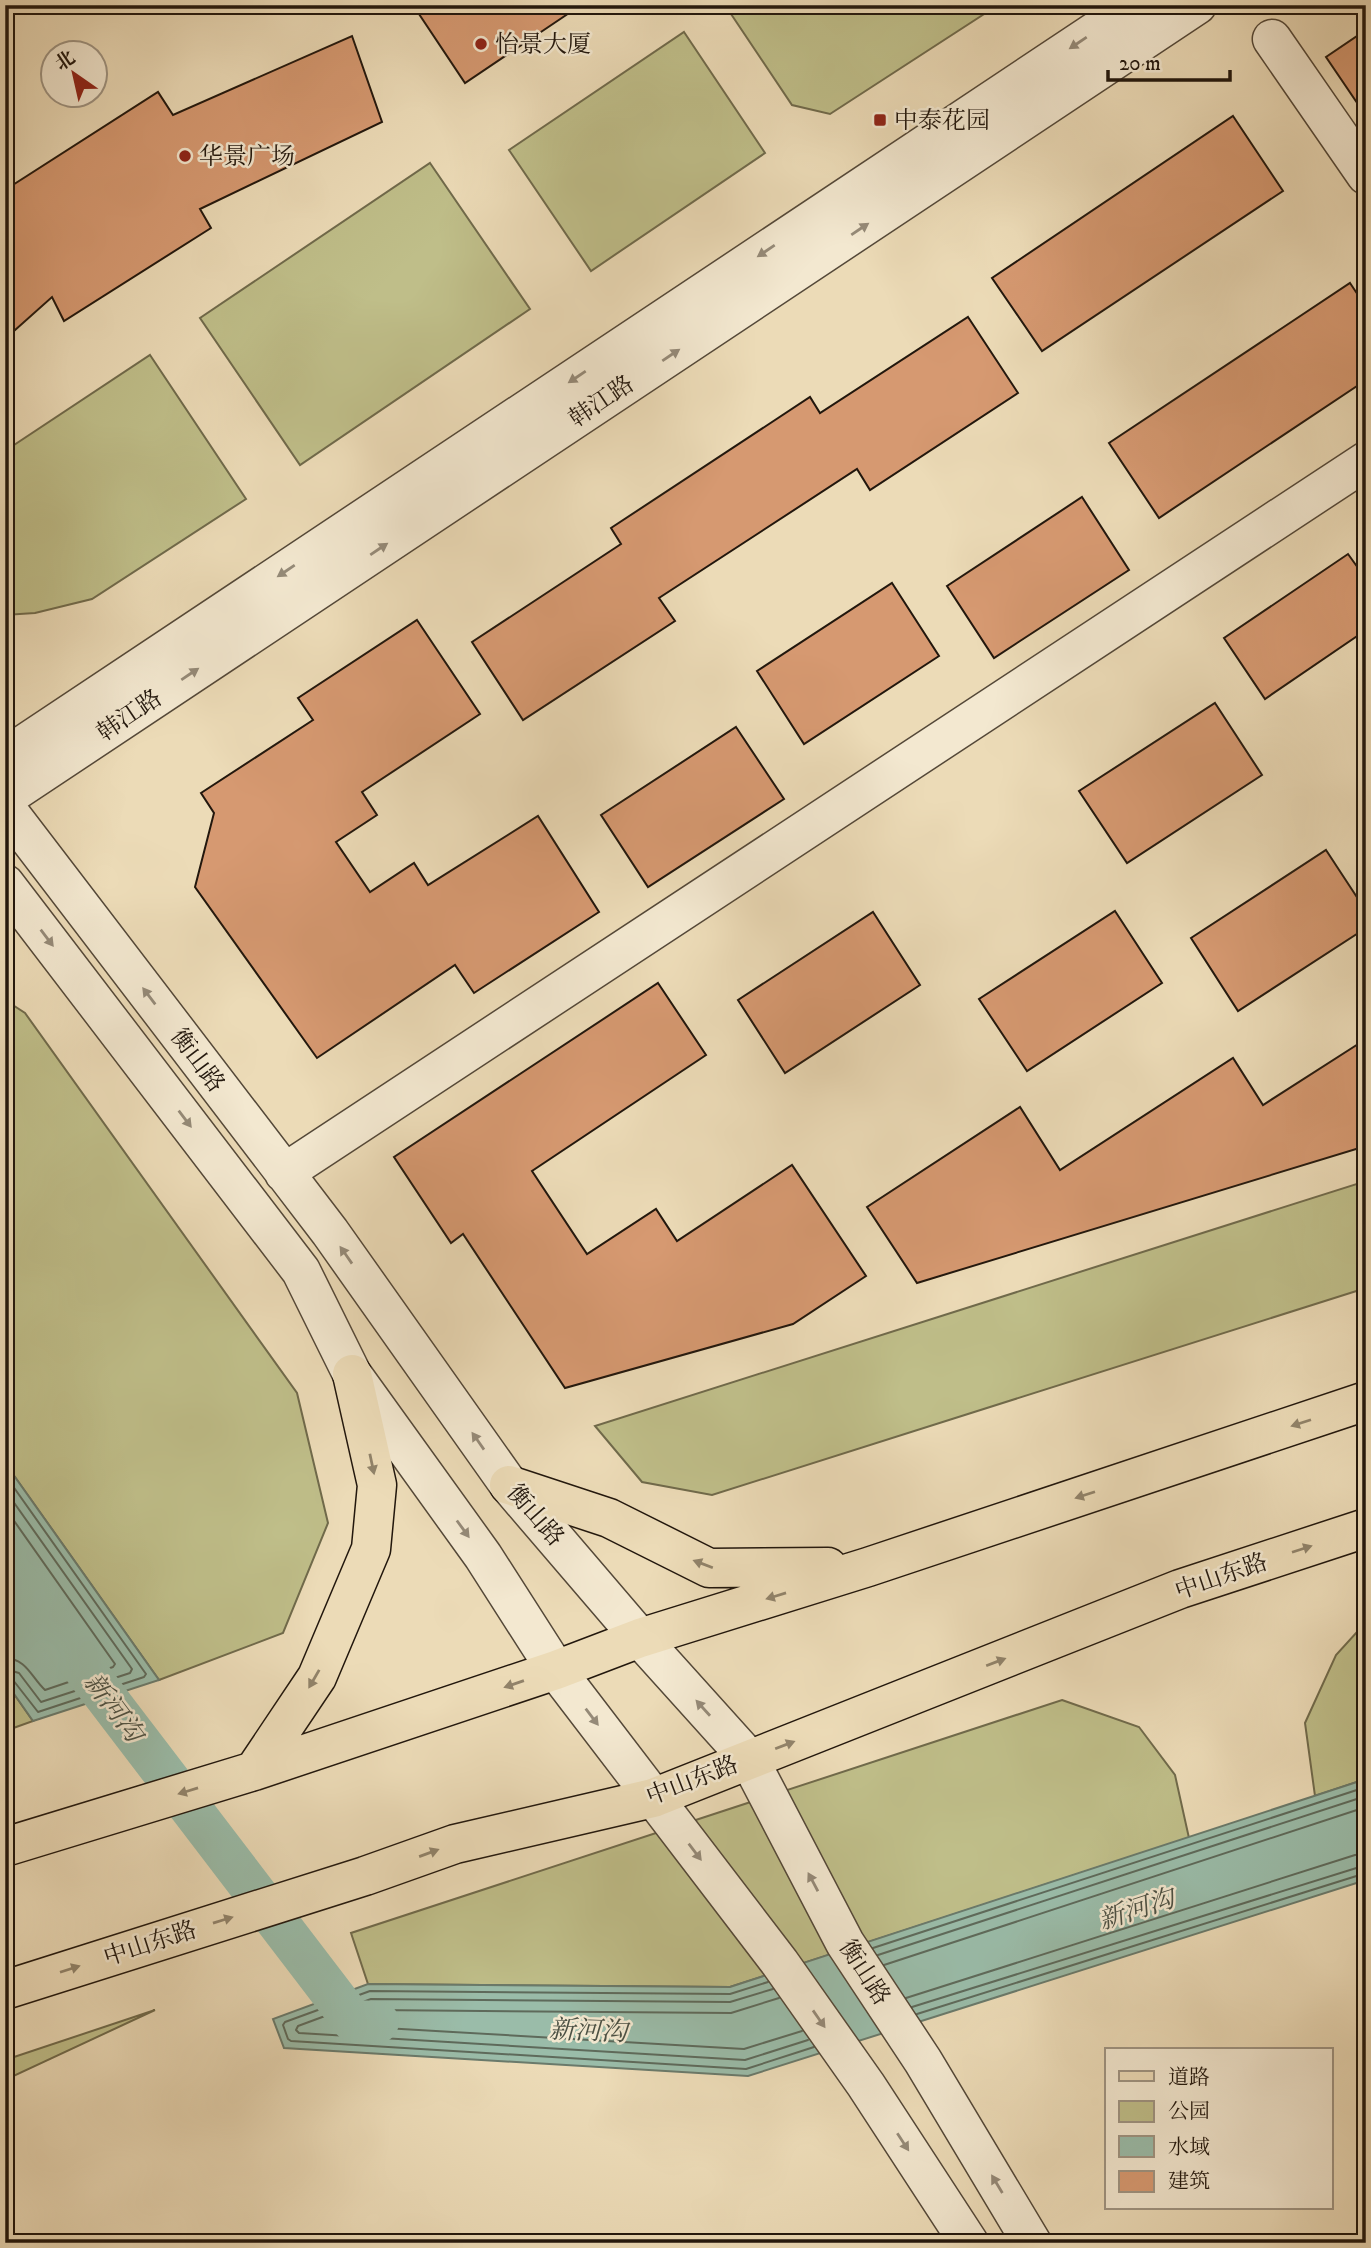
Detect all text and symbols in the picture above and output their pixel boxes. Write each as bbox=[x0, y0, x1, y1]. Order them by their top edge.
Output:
place label: 怡景大厦 bbox=[495, 30, 591, 60]
marker: 怡景大厦 bbox=[473, 36, 489, 52]
one-way arrow bbox=[1069, 36, 1087, 50]
north arrow bbox=[38, 38, 108, 108]
scale bar bbox=[1108, 38, 1231, 82]
text: 北 bbox=[51, 46, 80, 76]
text: 20 m bbox=[1119, 51, 1161, 77]
place label: 中泰花园 bbox=[894, 106, 990, 136]
marker: 中泰花园 bbox=[872, 112, 888, 128]
place label: 华景广场 bbox=[199, 142, 295, 172]
marker: 华景广场 bbox=[177, 148, 193, 164]
one-way arrow bbox=[851, 223, 870, 236]
one-way arrow bbox=[757, 244, 775, 258]
one-way arrow bbox=[662, 348, 680, 362]
street label: 韩江路 bbox=[563, 369, 640, 434]
one-way arrow bbox=[568, 370, 586, 384]
one-way arrow bbox=[370, 542, 389, 555]
one-way arrow bbox=[276, 565, 296, 578]
one-way arrow bbox=[180, 668, 200, 681]
street label: 韩江路 bbox=[91, 683, 168, 748]
one-way arrow bbox=[39, 929, 53, 947]
one-way arrow bbox=[143, 987, 157, 1005]
street label: 衡山路 bbox=[164, 1023, 231, 1098]
one-way arrow bbox=[177, 1110, 191, 1128]
one-way arrow bbox=[339, 1246, 353, 1264]
one-way arrow bbox=[1290, 1418, 1311, 1429]
one-way arrow bbox=[471, 1432, 485, 1450]
one-way arrow bbox=[367, 1453, 378, 1475]
street label: 衡山路 bbox=[500, 1479, 570, 1553]
one-way arrow bbox=[1074, 1490, 1095, 1500]
one-way arrow bbox=[456, 1520, 470, 1538]
one-way arrow bbox=[1291, 1543, 1312, 1554]
street label: 中山东路 bbox=[1171, 1547, 1272, 1607]
one-way arrow bbox=[692, 1558, 713, 1569]
one-way arrow bbox=[765, 1591, 786, 1601]
one-way arrow bbox=[986, 1656, 1007, 1667]
water label: 新河沟 bbox=[76, 1667, 152, 1752]
one-way arrow bbox=[308, 1670, 320, 1689]
one-way arrow bbox=[503, 1679, 524, 1690]
one-way arrow bbox=[695, 1699, 711, 1717]
one-way arrow bbox=[584, 1707, 599, 1725]
one-way arrow bbox=[774, 1739, 795, 1750]
street label: 中山东路 bbox=[642, 1750, 743, 1812]
one-way arrow bbox=[178, 1786, 199, 1797]
one-way arrow bbox=[687, 1843, 702, 1861]
one-way arrow bbox=[419, 1847, 440, 1858]
one-way arrow bbox=[807, 1872, 819, 1892]
water label: 新河沟 bbox=[1094, 1881, 1182, 1938]
street label: 中山东路 bbox=[100, 1915, 201, 1973]
one-way arrow bbox=[212, 1915, 233, 1925]
street label: 衡山路 bbox=[832, 1934, 896, 2011]
one-way arrow bbox=[59, 1963, 80, 1974]
one-way arrow bbox=[812, 2010, 826, 2028]
water label: 新河沟 bbox=[548, 2014, 631, 2049]
legend bbox=[1105, 2048, 1332, 2210]
text: 道路 bbox=[1168, 2065, 1210, 2091]
text: 公园 bbox=[1168, 2099, 1210, 2125]
one-way arrow bbox=[896, 2133, 910, 2151]
text: 水域 bbox=[1168, 2135, 1210, 2161]
text: 建筑 bbox=[1168, 2169, 1210, 2195]
one-way arrow bbox=[991, 2175, 1003, 2194]

